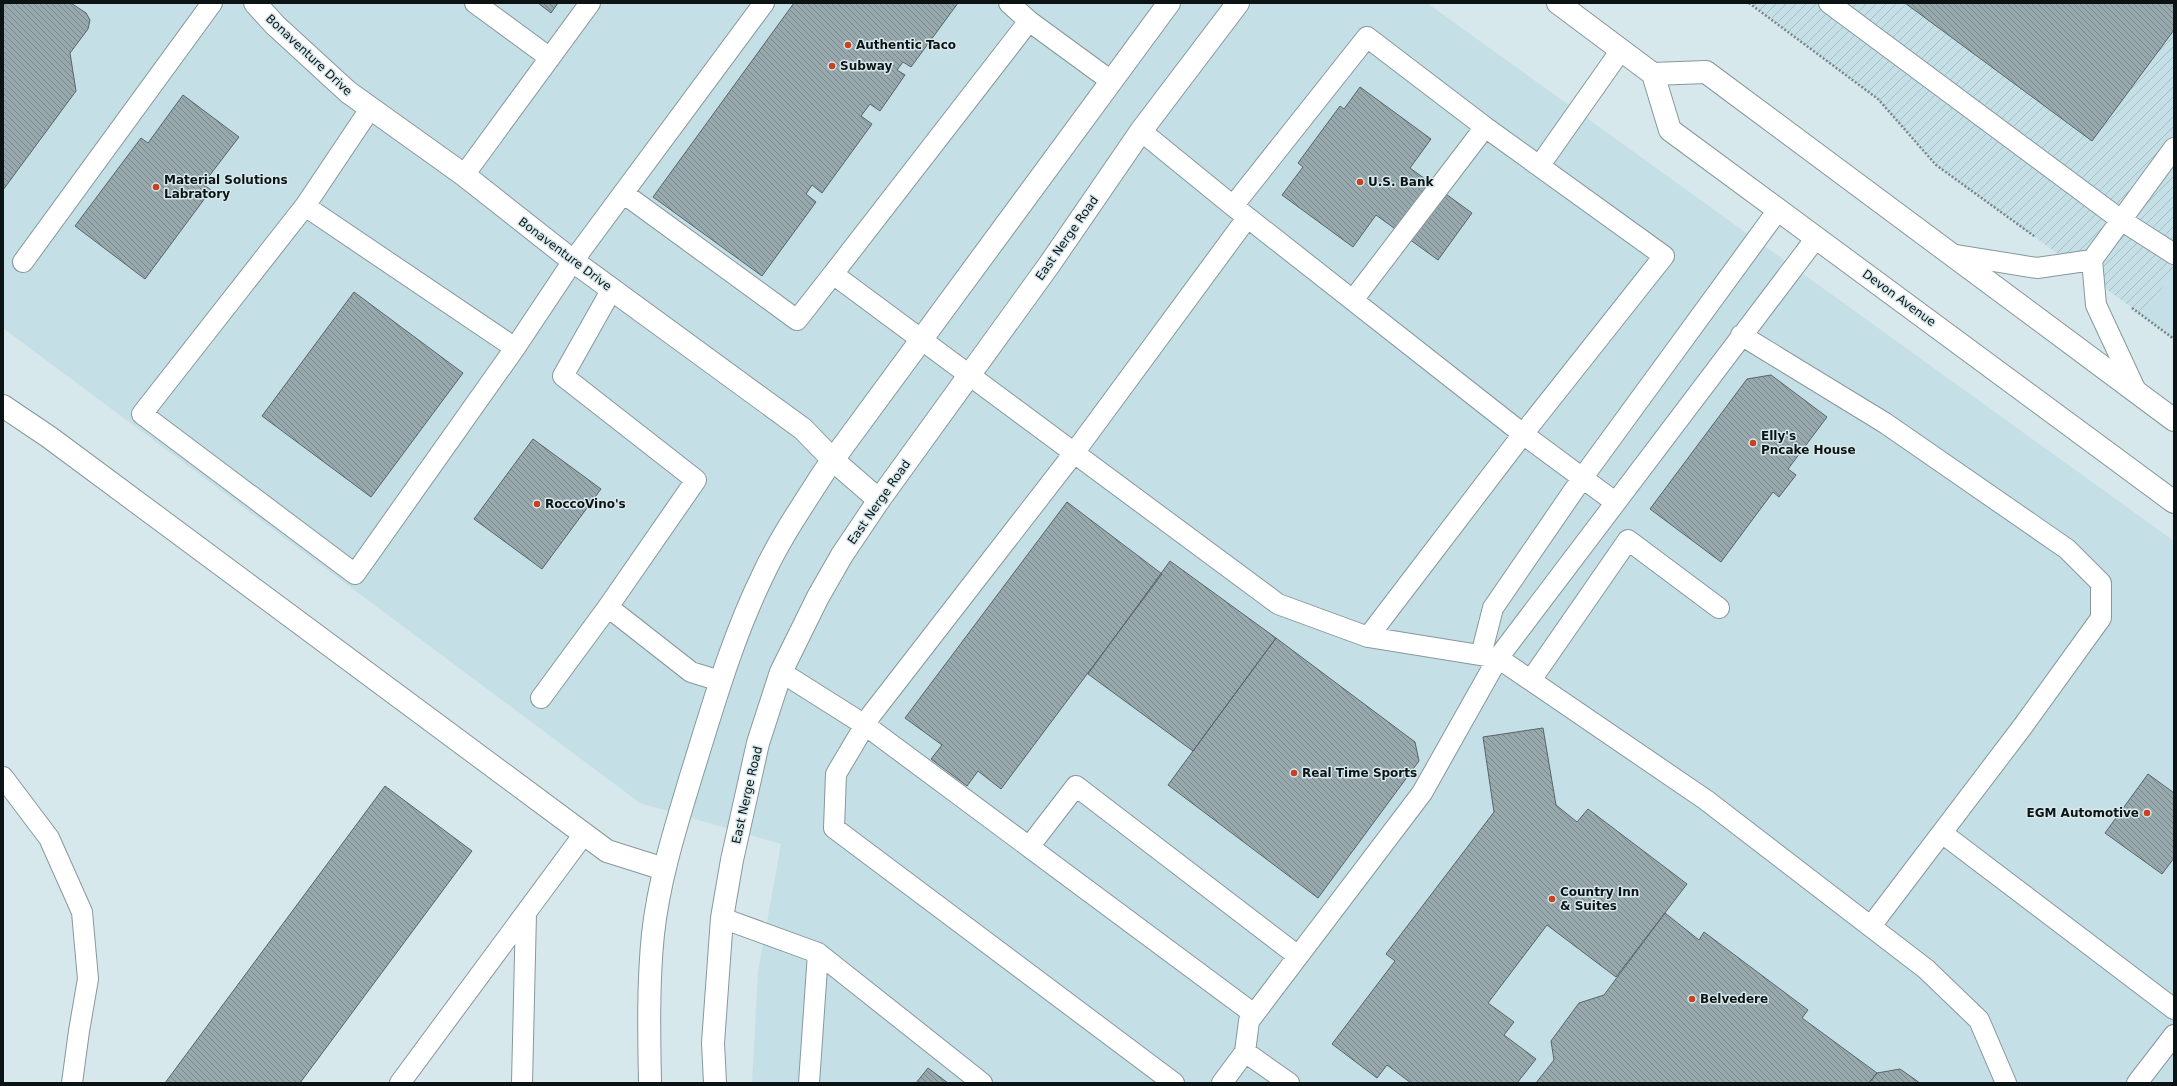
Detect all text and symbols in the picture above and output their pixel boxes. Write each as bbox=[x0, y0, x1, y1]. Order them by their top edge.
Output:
street label: Bonaventure Drive bbox=[263, 11, 355, 99]
place label: Authentic Taco bbox=[856, 38, 956, 52]
marker: Authentic Taco bbox=[843, 40, 853, 50]
place label: Subway bbox=[840, 59, 893, 73]
marker: Subway bbox=[827, 61, 837, 71]
place label: Material Solutions Labratory bbox=[164, 173, 288, 201]
place label: U.S. Bank bbox=[1368, 175, 1434, 189]
marker: U.S. Bank bbox=[1355, 177, 1365, 187]
marker: Material Solutions Labratory bbox=[151, 182, 161, 192]
street label: East Nerge Road bbox=[1033, 193, 1101, 283]
street label: Bonaventure Drive bbox=[516, 214, 614, 294]
street label: Devon Avenue bbox=[1860, 267, 1938, 329]
place label: Elly's Pncake House bbox=[1761, 429, 1856, 457]
marker: Elly's Pncake House bbox=[1748, 438, 1758, 448]
street label: East Nerge Road bbox=[845, 457, 913, 547]
place label: RoccoVino's bbox=[545, 497, 626, 511]
marker: RoccoVino's bbox=[532, 499, 542, 509]
street label: East Nerge Road bbox=[729, 745, 765, 845]
place label: Real Time Sports bbox=[1302, 766, 1417, 780]
marker: Real Time Sports bbox=[1289, 768, 1299, 778]
place label: EGM Automotive bbox=[2026, 806, 2139, 820]
marker: EGM Automotive bbox=[2142, 808, 2152, 818]
place label: Country Inn & Suites bbox=[1560, 885, 1639, 913]
marker: Country Inn & Suites bbox=[1547, 894, 1557, 904]
place label: Belvedere bbox=[1700, 992, 1768, 1006]
marker: Belvedere bbox=[1687, 994, 1697, 1004]

